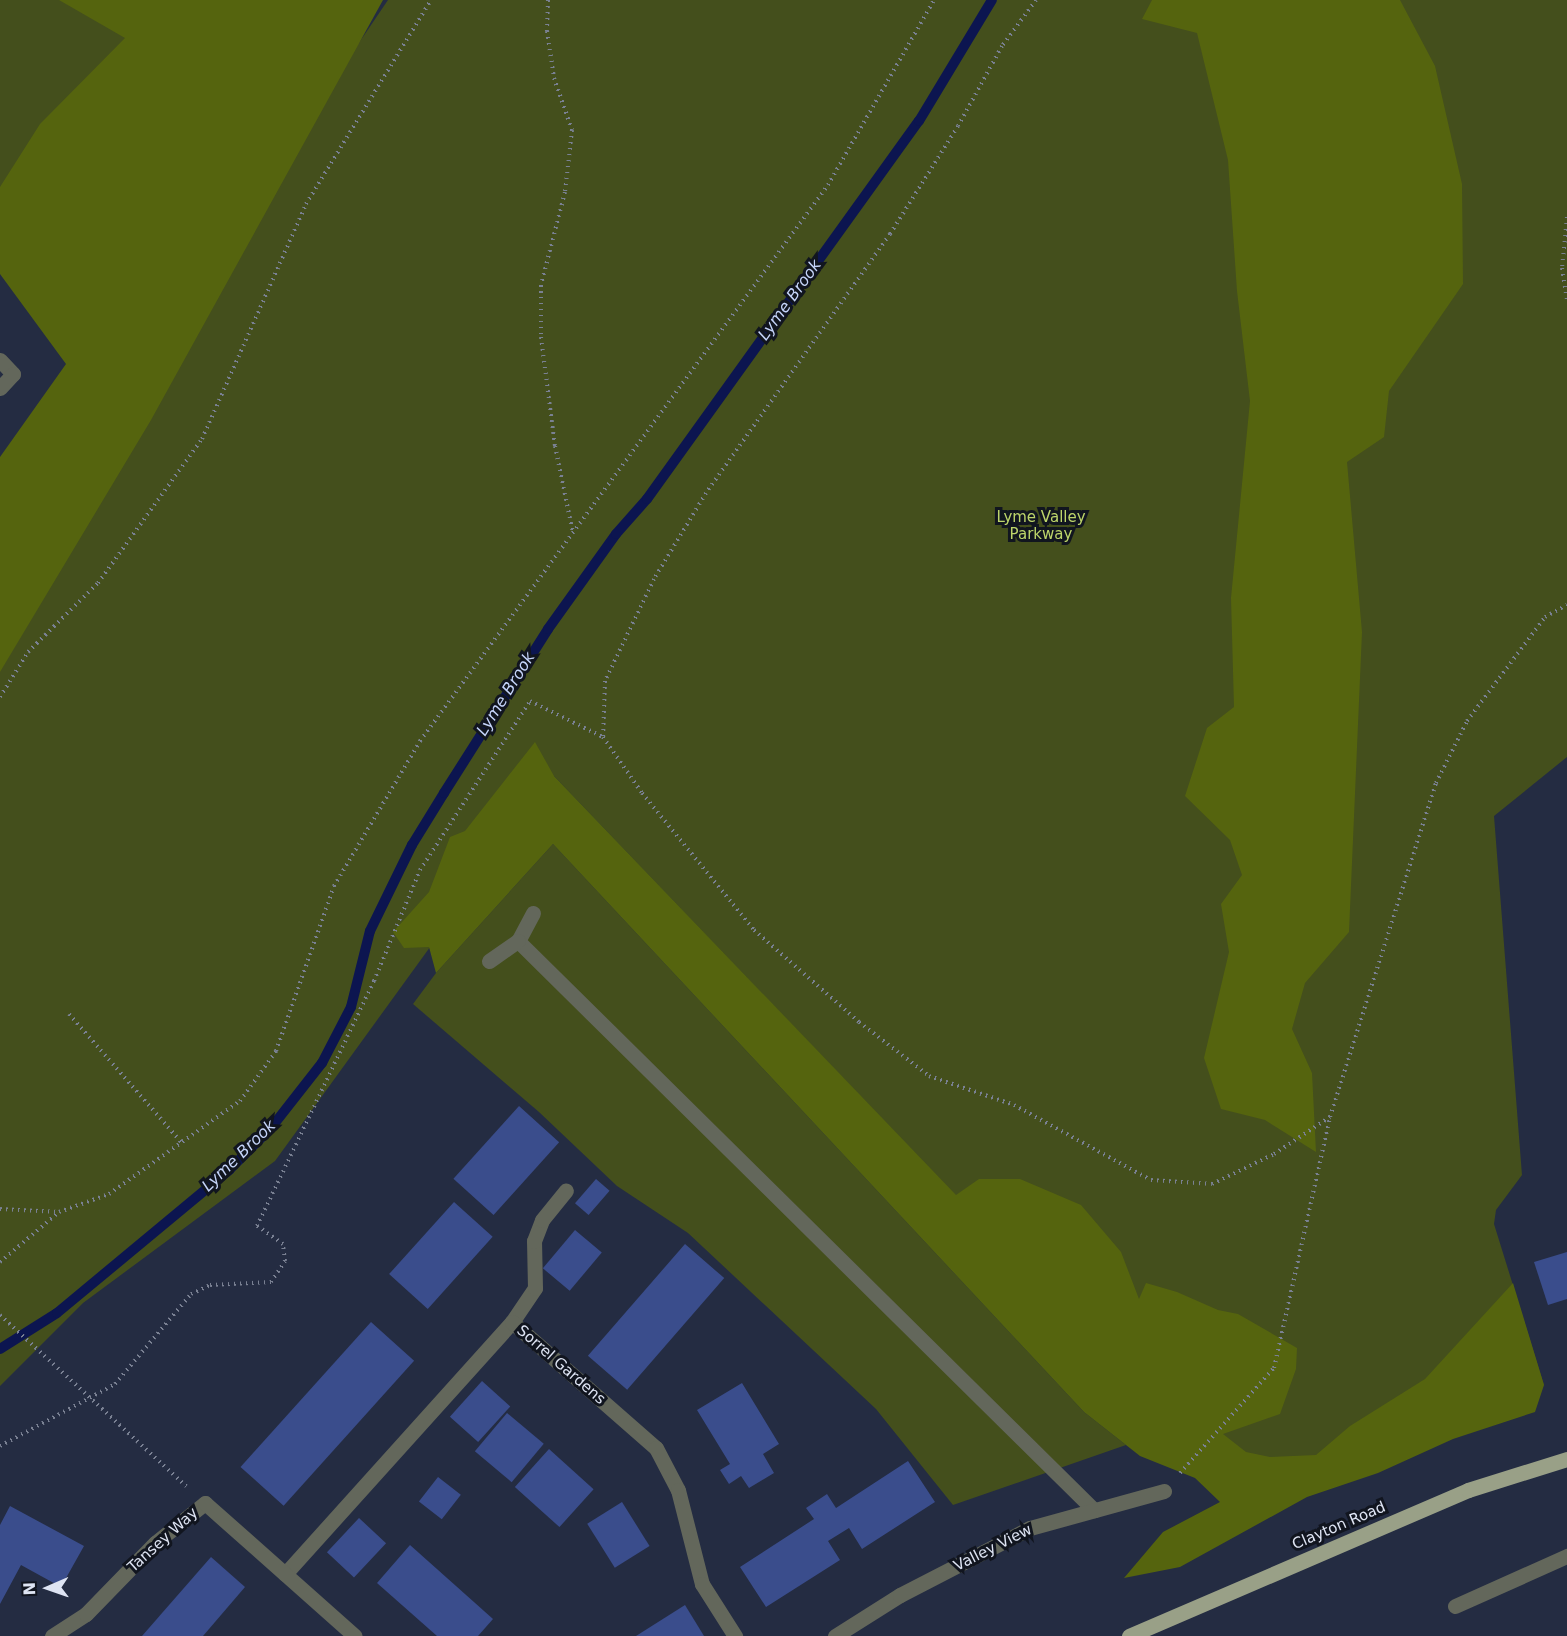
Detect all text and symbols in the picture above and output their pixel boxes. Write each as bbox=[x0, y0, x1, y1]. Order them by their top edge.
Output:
water label: Lyme Brook bbox=[754, 256, 826, 344]
park label: Lyme Valley Parkway bbox=[996, 508, 1086, 543]
water label: Lyme Brook bbox=[473, 649, 539, 739]
water label: Lyme Brook bbox=[198, 1116, 280, 1196]
street label: Sorrel Gardens bbox=[513, 1322, 609, 1408]
street label: Clayton Road bbox=[1290, 1498, 1388, 1554]
street label: Tansey Way bbox=[124, 1504, 202, 1576]
street label: Valley View bbox=[951, 1521, 1035, 1575]
north arrow bbox=[18, 1558, 78, 1618]
text: N bbox=[20, 1582, 39, 1596]

